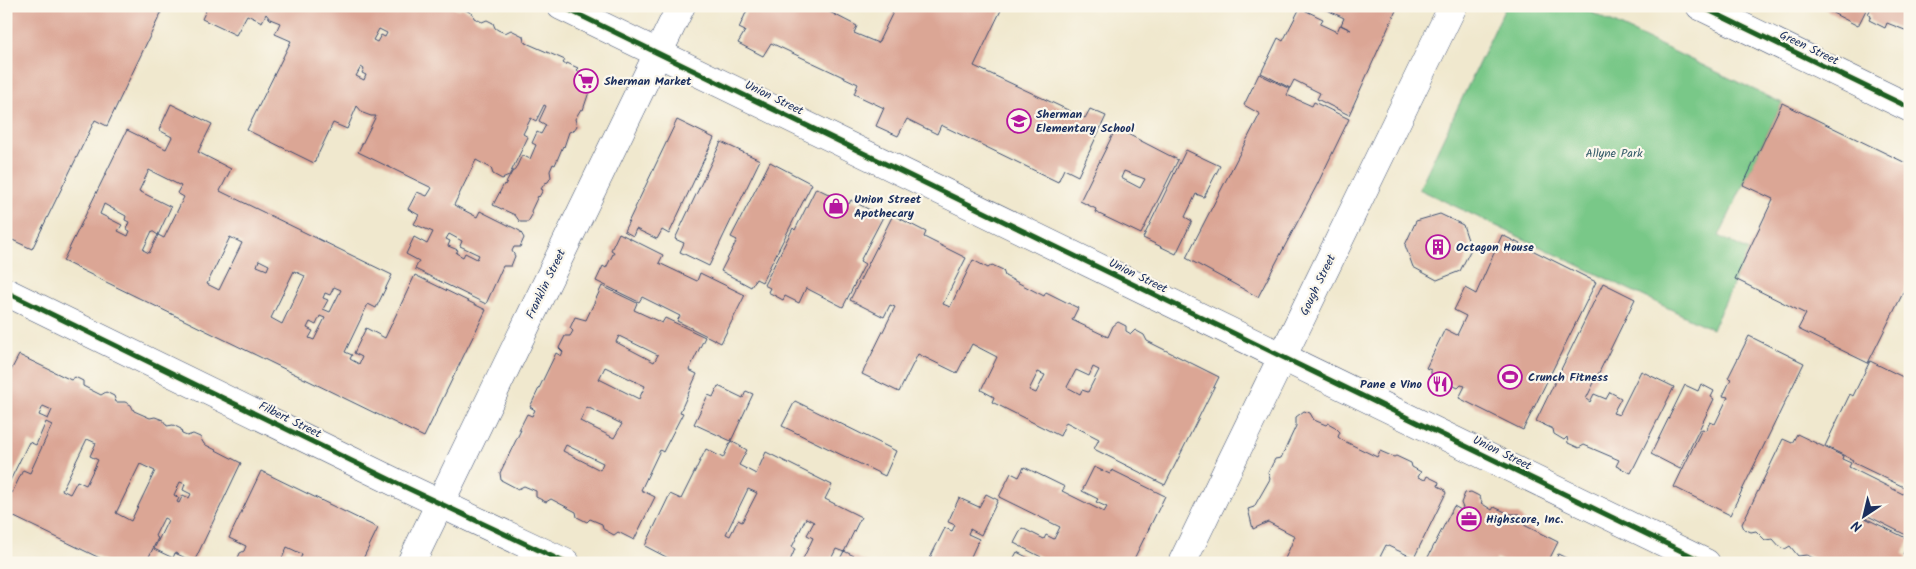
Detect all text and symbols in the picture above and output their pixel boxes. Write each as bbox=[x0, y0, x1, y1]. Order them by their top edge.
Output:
street label: Green Street bbox=[1776, 25, 1842, 71]
supermarket icon: Sherman Market bbox=[573, 68, 599, 94]
place label: Sherman Market bbox=[604, 72, 692, 91]
street label: Union Street bbox=[741, 76, 807, 121]
place label: Sherman Elementary School bbox=[1036, 105, 1135, 138]
school or university icon: Sherman Elementary School bbox=[1006, 108, 1032, 134]
park label: Allyne Park bbox=[1585, 144, 1643, 163]
place label: Union Street Apothecary bbox=[854, 190, 922, 223]
shop icon: Union Street Apothecary bbox=[823, 193, 849, 219]
building icon: Octagon House bbox=[1425, 234, 1451, 260]
place label: Octagon House bbox=[1456, 238, 1534, 257]
street label: Franklin Street bbox=[521, 246, 571, 322]
street label: Gough Street bbox=[1295, 251, 1341, 319]
street label: Union Street bbox=[1105, 254, 1171, 299]
sports icon: Crunch Fitness bbox=[1497, 364, 1523, 390]
place label: Crunch Fitness bbox=[1528, 368, 1609, 387]
restaurant icon: Pane e Vino bbox=[1427, 371, 1453, 397]
place label: Pane e Vino bbox=[1360, 375, 1423, 394]
street label: Filbert Street bbox=[255, 397, 325, 444]
street label: Union Street bbox=[1469, 431, 1535, 476]
north arrow bbox=[1838, 492, 1888, 542]
office icon: Highscore, Inc. bbox=[1456, 506, 1482, 532]
place label: Highscore, Inc. bbox=[1486, 510, 1564, 529]
text: N bbox=[1847, 514, 1867, 537]

